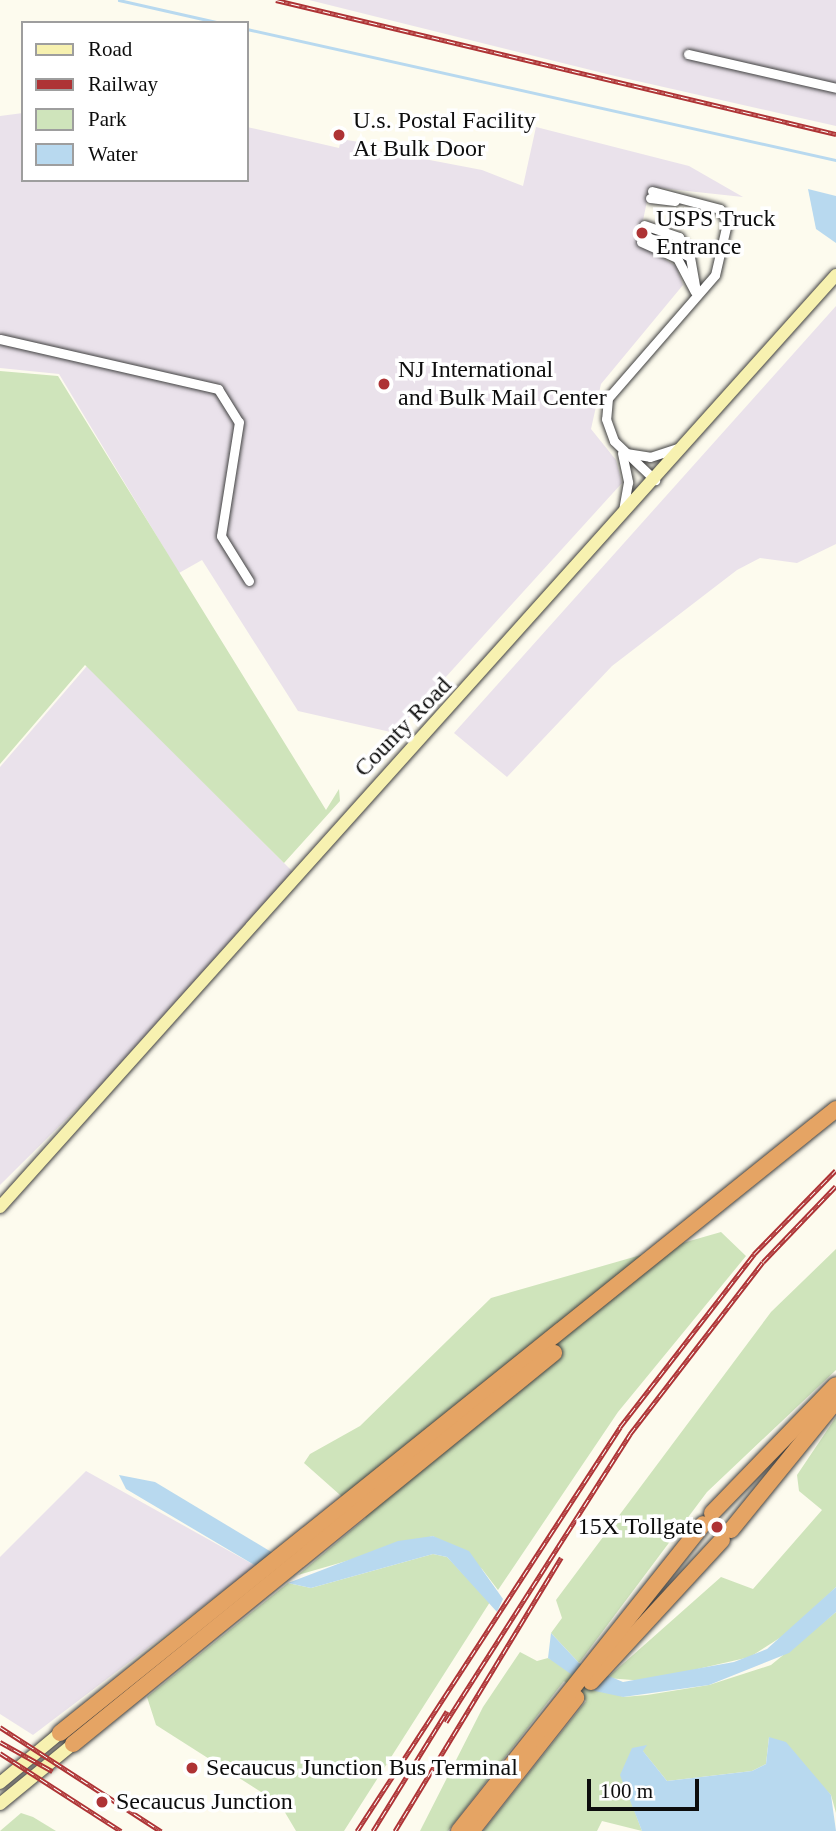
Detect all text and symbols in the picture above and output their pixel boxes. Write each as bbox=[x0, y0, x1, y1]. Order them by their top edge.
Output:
legend bbox=[21, 21, 248, 182]
text: Road bbox=[88, 37, 132, 61]
text: Railway bbox=[88, 72, 158, 96]
text: Park bbox=[88, 107, 127, 131]
place label: U.s. Postal Facility At Bulk Door bbox=[353, 107, 536, 163]
marker: U.s. Postal Facility At Bulk Door bbox=[331, 127, 347, 143]
text: Water bbox=[88, 142, 138, 166]
place label: USPS Truck Entrance bbox=[656, 205, 776, 261]
marker: USPS Truck Entrance bbox=[634, 225, 650, 241]
place label: NJ International and Bulk Mail Center bbox=[398, 356, 607, 412]
marker: NJ International and Bulk Mail Center bbox=[376, 376, 392, 392]
street label: County Road bbox=[348, 671, 458, 783]
place label: 15X Tollgate bbox=[577, 1513, 703, 1541]
marker: 15X Tollgate bbox=[709, 1519, 725, 1535]
place label: Secaucus Junction Bus Terminal bbox=[206, 1754, 518, 1782]
marker: Secaucus Junction Bus Terminal bbox=[184, 1760, 200, 1776]
scale bar bbox=[591, 1764, 703, 1808]
text: 100 m bbox=[600, 1779, 653, 1803]
place label: Secaucus Junction bbox=[116, 1788, 293, 1816]
marker: Secaucus Junction bbox=[94, 1794, 110, 1810]

